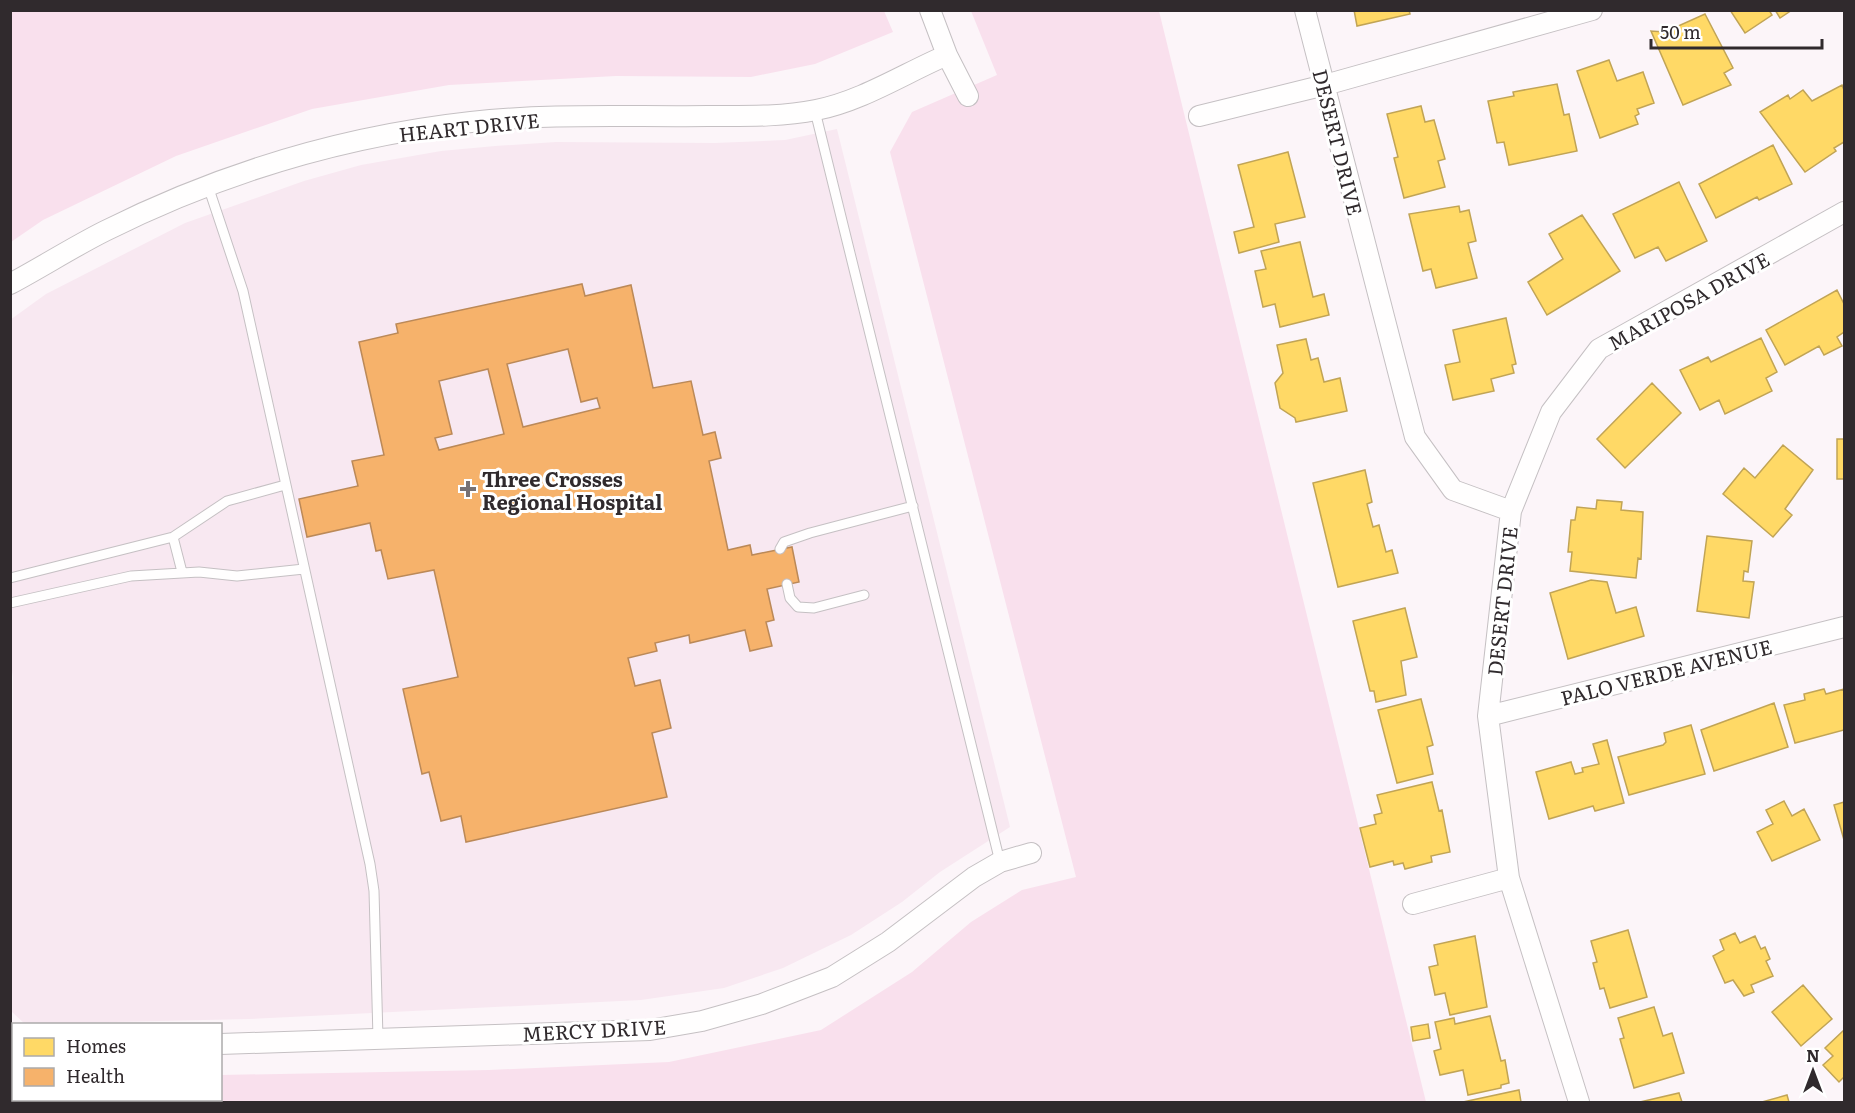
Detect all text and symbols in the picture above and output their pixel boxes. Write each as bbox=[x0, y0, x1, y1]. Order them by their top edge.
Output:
scale bar bbox=[1651, 12, 1822, 50]
text: 50 m bbox=[1660, 18, 1701, 45]
street label: DESERT DRIVE bbox=[1306, 66, 1372, 218]
street label: HEART DRIVE bbox=[397, 104, 541, 148]
street label: MARIPOSA DRIVE bbox=[1602, 243, 1774, 357]
place label: Three Crosses Regional Hospital bbox=[482, 463, 663, 516]
marker: Three Crosses Regional Hospital bbox=[459, 480, 477, 498]
street label: DESERT DRIVE bbox=[1478, 525, 1524, 677]
street label: PALO VERDE AVENUE bbox=[1557, 630, 1775, 712]
street label: MERCY DRIVE bbox=[521, 1010, 667, 1048]
legend bbox=[12, 1023, 222, 1101]
text: Homes bbox=[66, 1032, 126, 1059]
north arrow bbox=[1783, 1041, 1843, 1101]
text: N bbox=[1806, 1043, 1820, 1067]
text: Health bbox=[66, 1062, 125, 1089]

